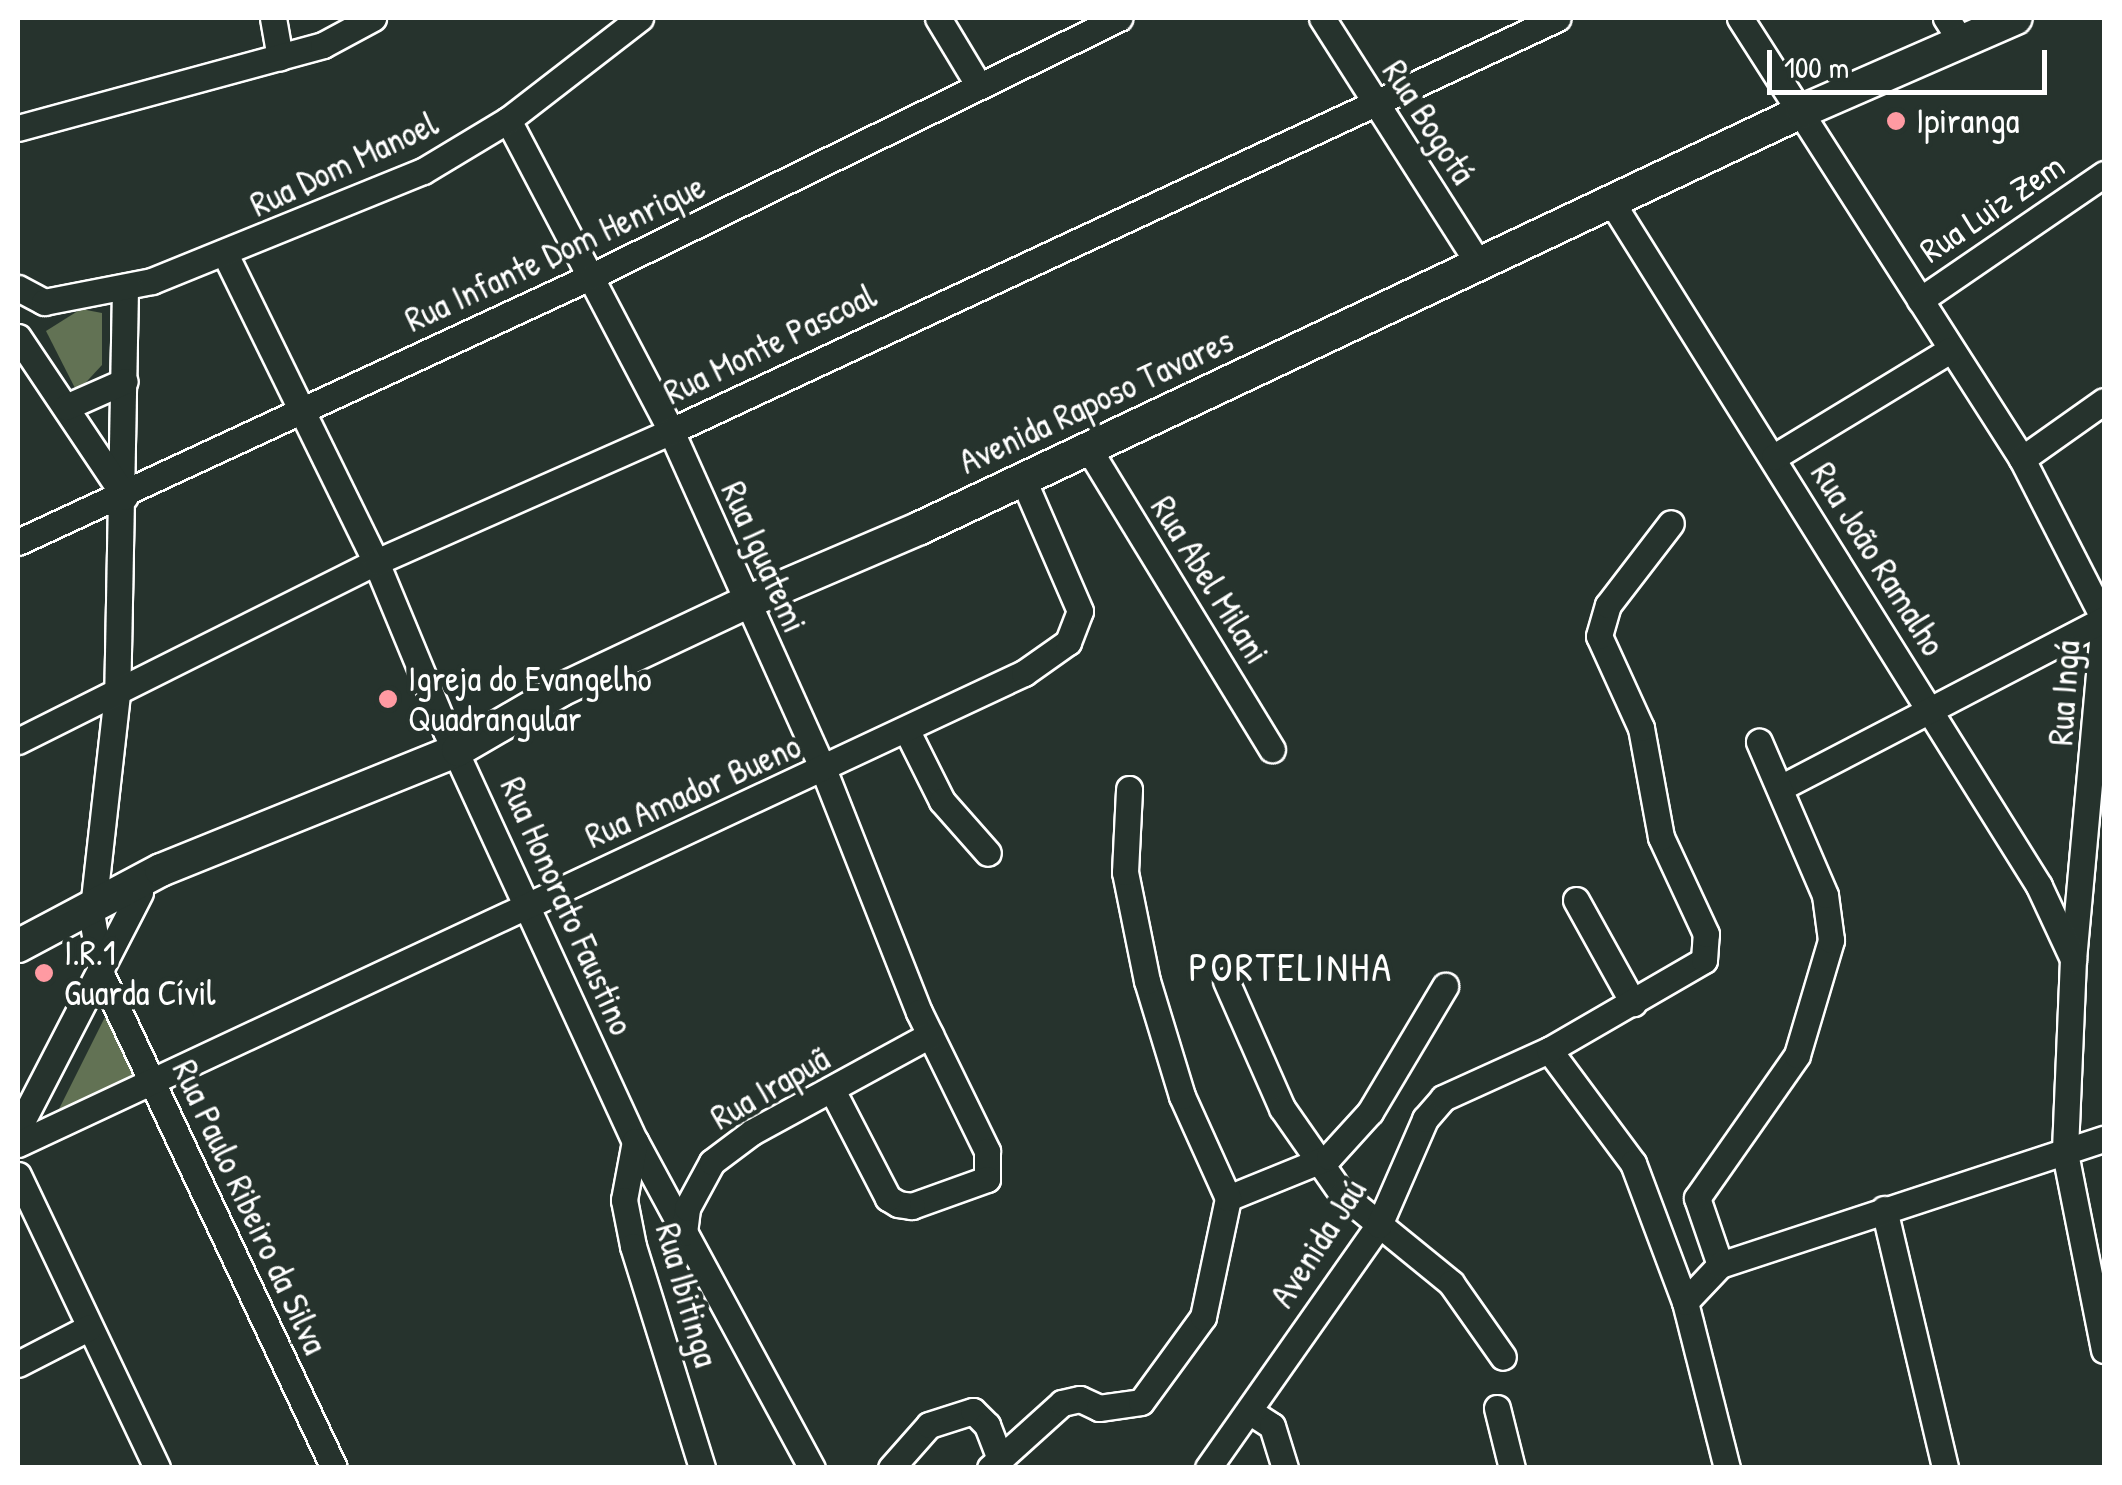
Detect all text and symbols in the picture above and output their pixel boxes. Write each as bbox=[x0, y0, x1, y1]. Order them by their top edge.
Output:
scale bar bbox=[1772, 30, 2052, 92]
text: 100 m bbox=[1784, 47, 1849, 87]
street label: Rua Bogotá bbox=[1374, 52, 1484, 192]
place label: Ipiranga bbox=[1916, 100, 2019, 142]
street label: Rua Dom Manoel bbox=[244, 102, 444, 226]
marker: Ipiranga bbox=[1885, 110, 1907, 132]
street label: Rua Luiz Zem bbox=[1912, 144, 2072, 272]
street label: Rua Infante Dom Henrique bbox=[398, 165, 712, 341]
street label: Rua Monte Pascoal bbox=[657, 274, 883, 414]
street label: Avenida Raposo Tavares bbox=[952, 319, 1240, 483]
street label: Rua João Ramalho bbox=[1802, 455, 1954, 663]
street label: Rua Iguatemi bbox=[712, 475, 816, 639]
street label: Rua Abel Milani bbox=[1142, 488, 1278, 672]
street label: Rua Ingá bbox=[2039, 639, 2089, 747]
place label: Igreja do Evangelho Quadrangular bbox=[408, 658, 652, 740]
marker: Igreja do Evangelho Quadrangular bbox=[377, 688, 399, 710]
street label: Rua Amador Bueno bbox=[579, 725, 807, 857]
street label: Rua Honorato Faustino bbox=[491, 771, 643, 1041]
place label: I.R.1 Guarda Cívil bbox=[64, 932, 216, 1014]
district label: PORTELINHA bbox=[1189, 942, 1393, 990]
marker: I.R.1 Guarda Cívil bbox=[33, 962, 55, 984]
street label: Rua Irapuã bbox=[703, 1037, 837, 1139]
street label: Rua Paulo Ribeiro da Silva bbox=[163, 1053, 337, 1361]
street label: Avenida Jaú bbox=[1261, 1171, 1375, 1315]
street label: Rua Ibitinga bbox=[647, 1218, 727, 1372]

